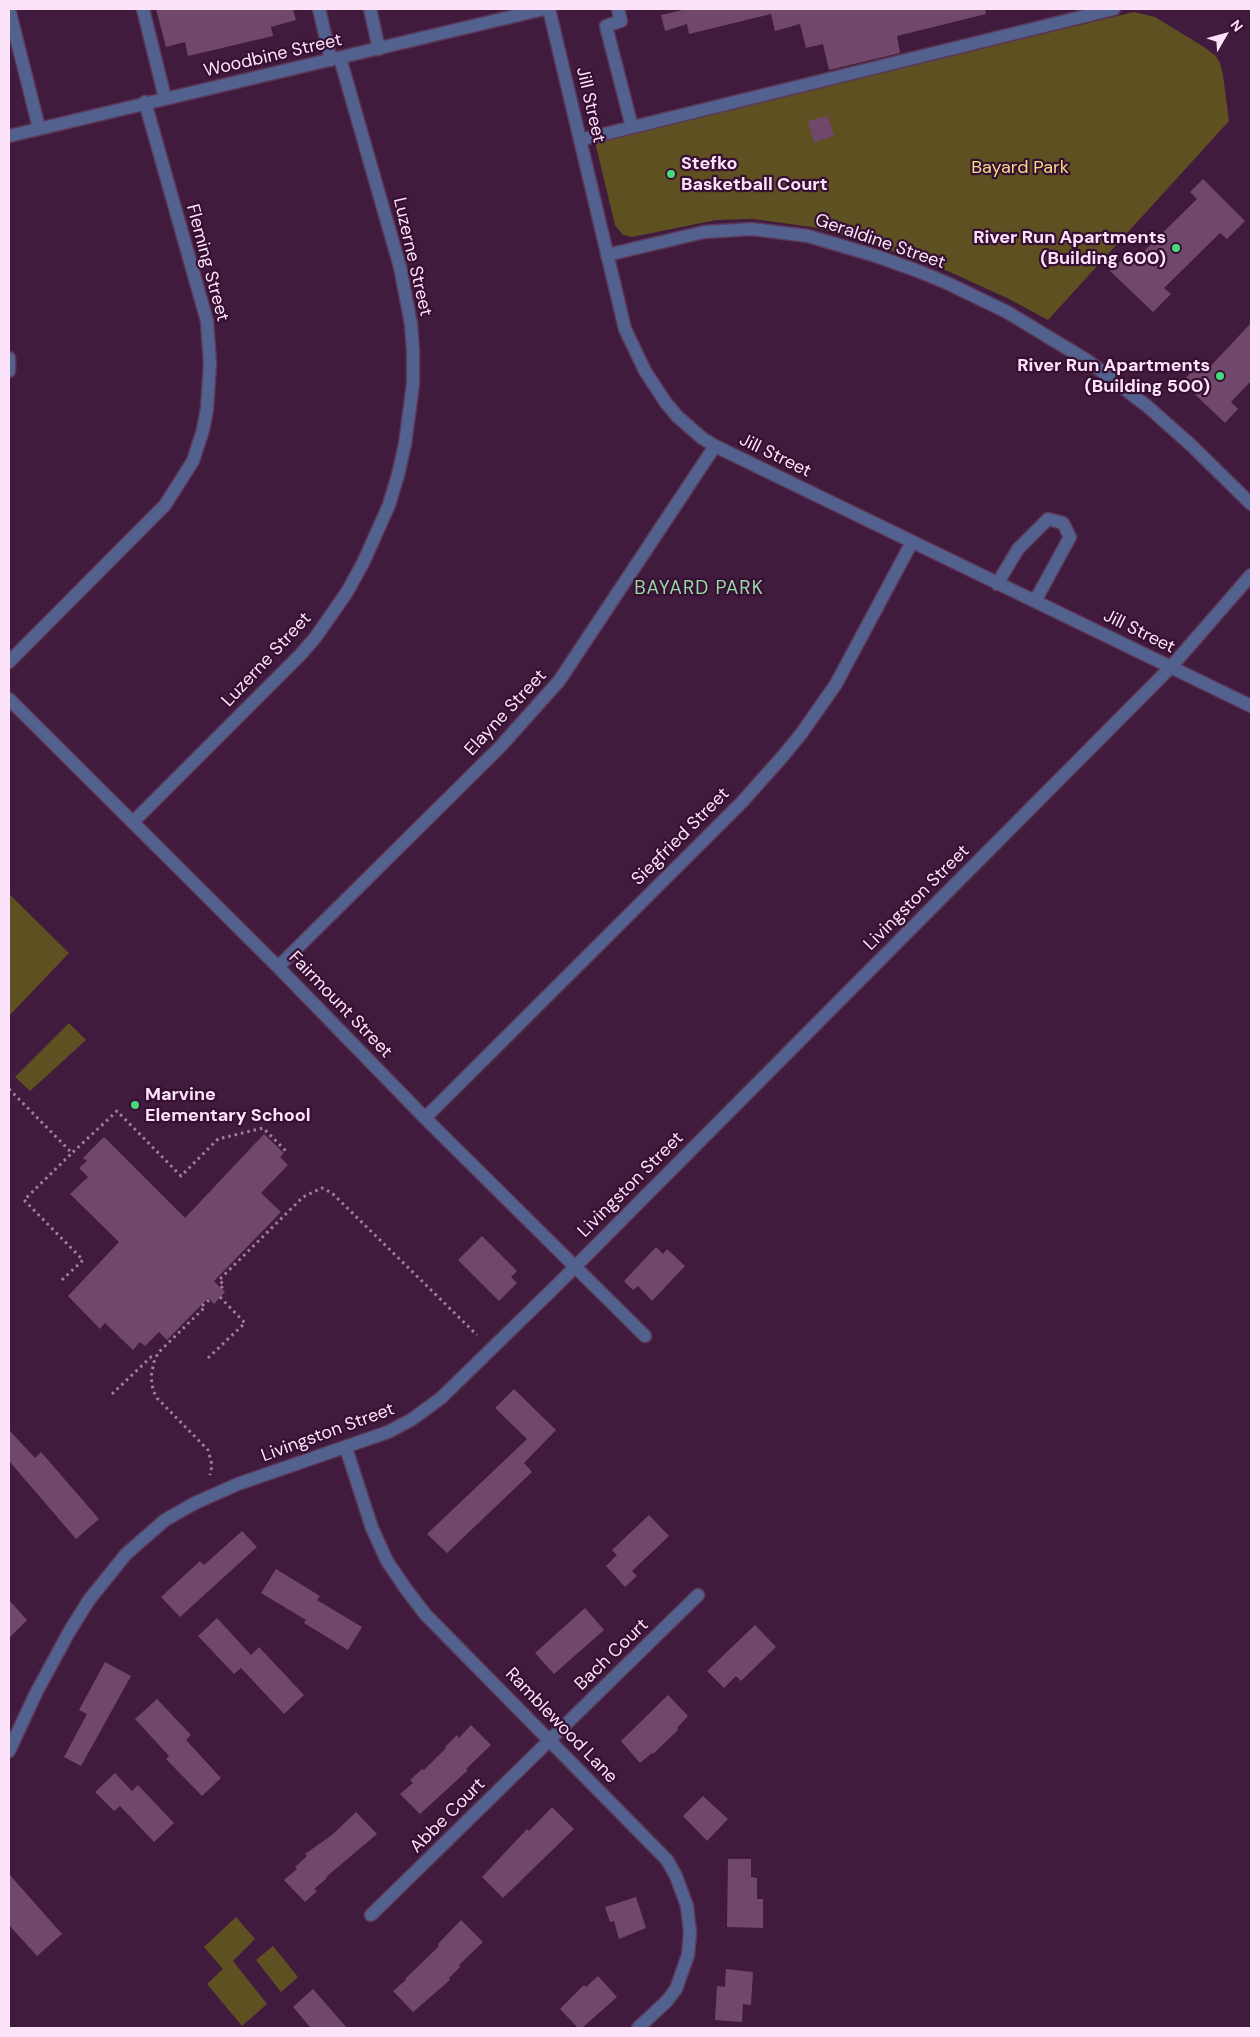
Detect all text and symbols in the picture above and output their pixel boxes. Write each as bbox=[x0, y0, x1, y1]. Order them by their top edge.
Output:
north arrow bbox=[1200, 10, 1250, 60]
text: N bbox=[1227, 16, 1247, 35]
street label: Woodbine Street bbox=[202, 30, 344, 82]
street label: Jill Street bbox=[571, 65, 609, 145]
place label: Stefko Basketball Court bbox=[681, 153, 827, 195]
park label: Bayard Park bbox=[971, 157, 1069, 179]
marker: Stefko Basketball Court bbox=[665, 168, 677, 180]
street label: Luzerne Street bbox=[388, 195, 436, 319]
street label: Fleming Street bbox=[181, 202, 233, 324]
street label: Geraldine Street bbox=[812, 210, 948, 274]
place label: River Run Apartments (Building 600) bbox=[973, 227, 1166, 270]
marker: River Run Apartments (Building 600) bbox=[1170, 242, 1182, 254]
place label: River Run Apartments (Building 500) bbox=[1017, 355, 1210, 398]
marker: River Run Apartments (Building 500) bbox=[1214, 370, 1226, 382]
street label: Jill Street bbox=[736, 429, 814, 483]
district label: BAYARD PARK bbox=[633, 578, 765, 600]
street label: Jill Street bbox=[1100, 605, 1178, 659]
street label: Luzerne Street bbox=[218, 608, 316, 712]
street label: Elayne Street bbox=[461, 665, 551, 761]
street label: Siegfried Street bbox=[628, 784, 734, 890]
street label: Livingston Street bbox=[860, 841, 974, 955]
street label: Fairmount Street bbox=[284, 947, 396, 1063]
place label: Marvine Elementary School bbox=[145, 1084, 311, 1126]
marker: Marvine Elementary School bbox=[129, 1099, 141, 1111]
street label: Livingston Street bbox=[574, 1128, 688, 1242]
street label: Livingston Street bbox=[258, 1399, 398, 1467]
street label: Bach Court bbox=[571, 1615, 653, 1695]
street label: Ramblewood Lane bbox=[500, 1664, 622, 1788]
street label: Abbe Court bbox=[406, 1774, 490, 1858]

